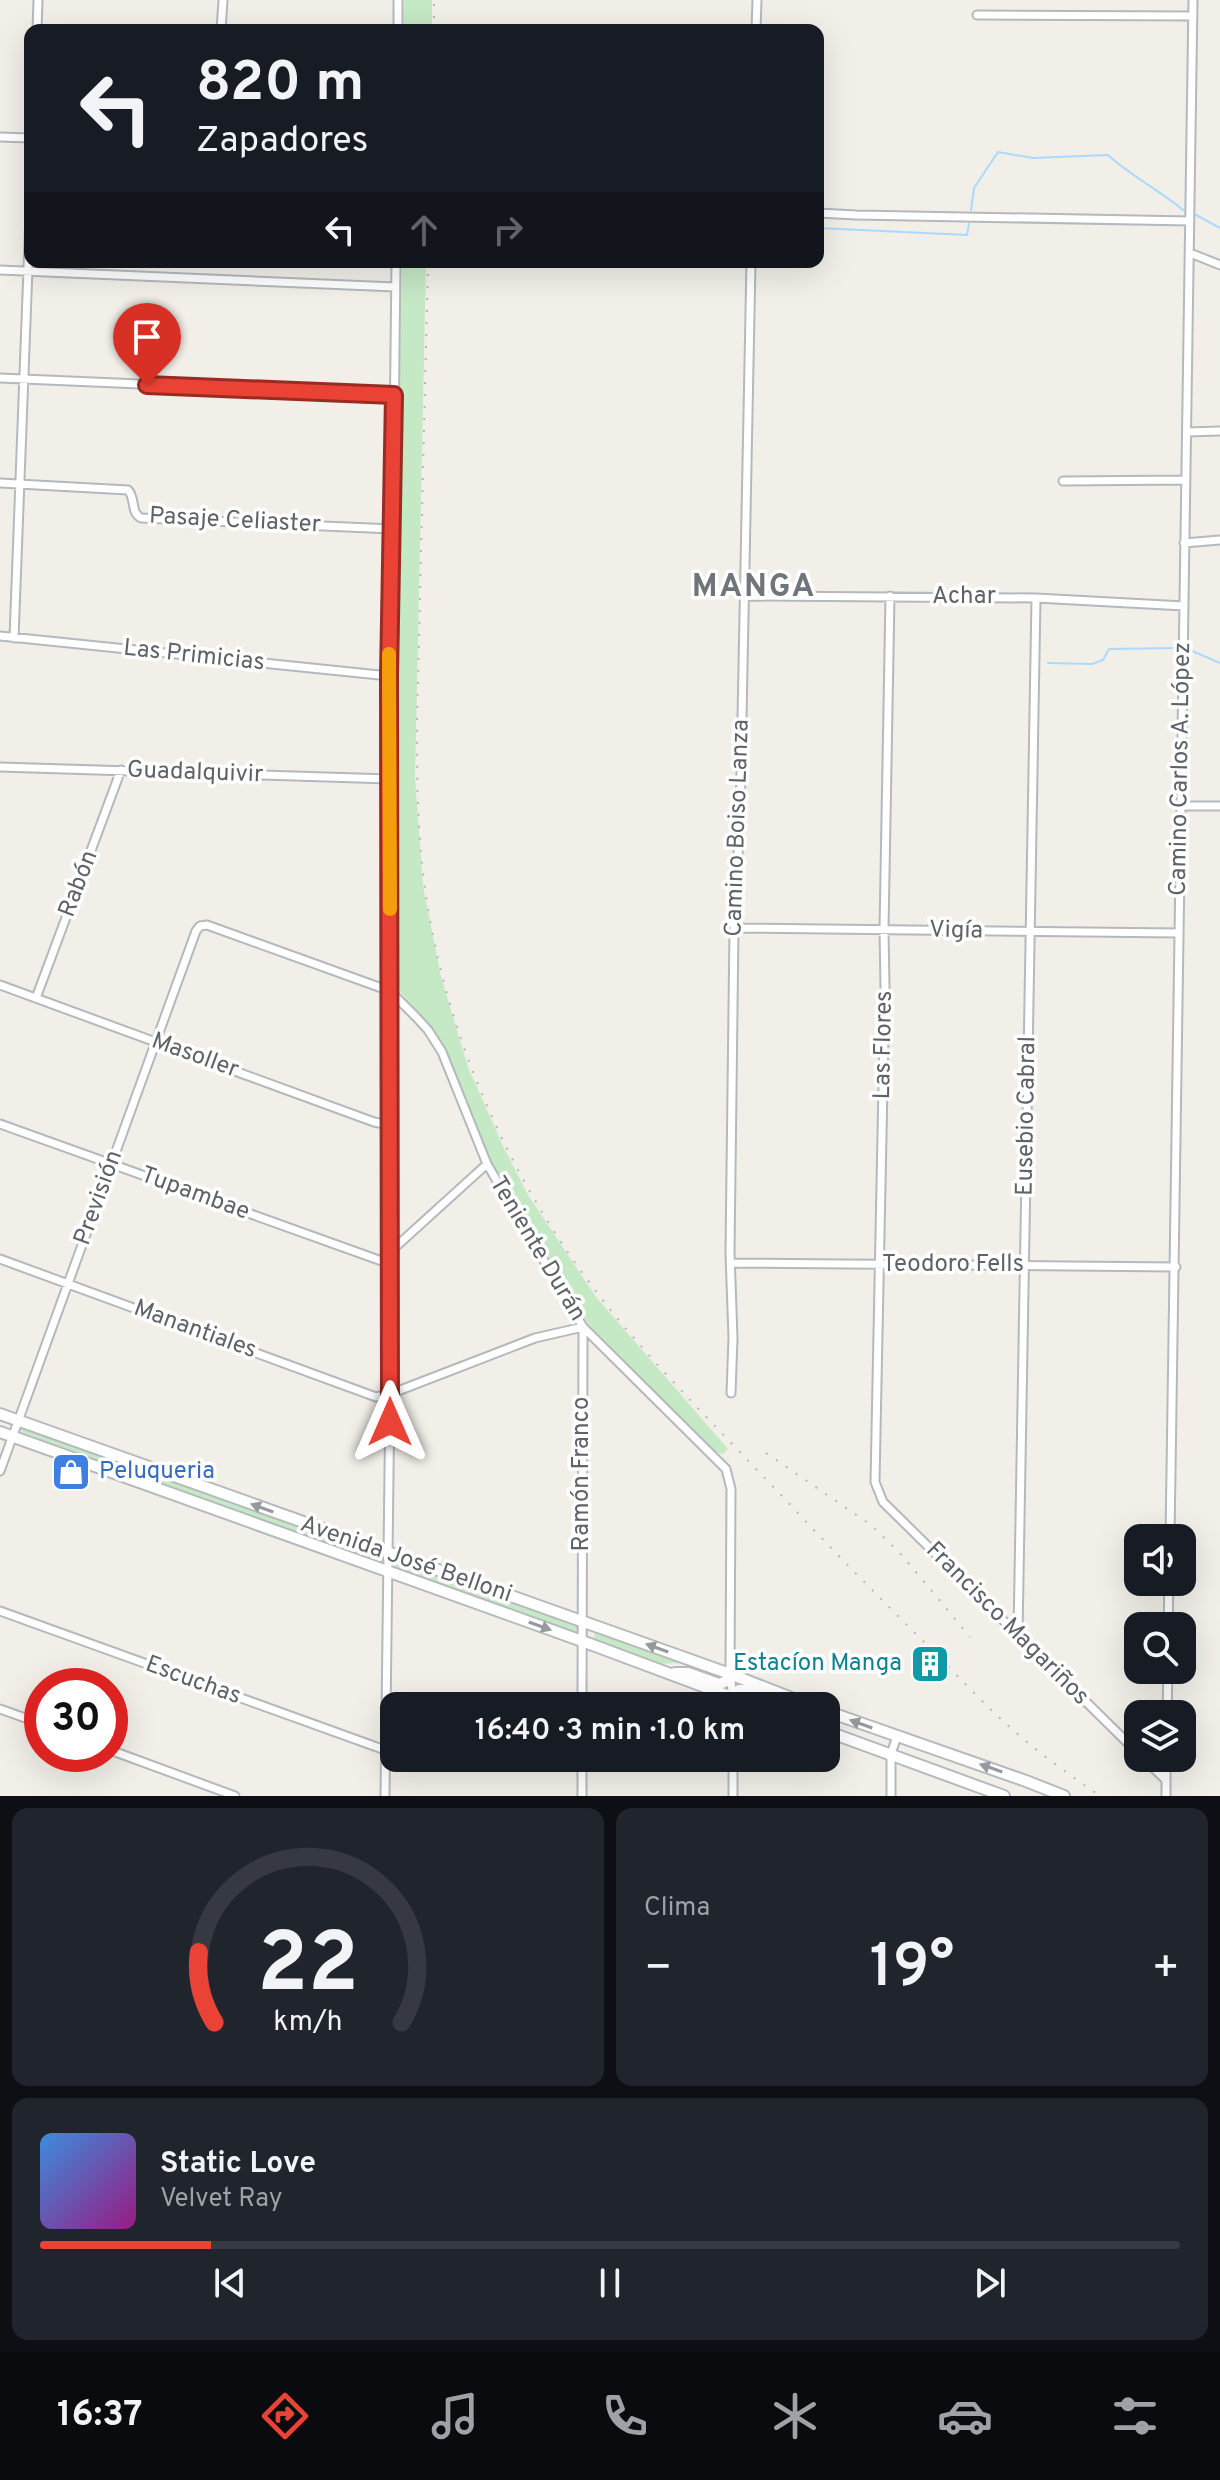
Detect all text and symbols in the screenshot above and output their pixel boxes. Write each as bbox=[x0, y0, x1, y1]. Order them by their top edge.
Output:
text: 820 m bbox=[196, 50, 364, 120]
icon: left bbox=[64, 56, 168, 160]
text: Zapadores bbox=[196, 119, 368, 165]
icon: left bbox=[318, 208, 362, 252]
icon: ahead bbox=[402, 208, 446, 252]
icon: right bbox=[486, 208, 530, 252]
pin bbox=[113, 303, 181, 385]
icon: arrive bbox=[125, 315, 169, 359]
street label: Pasaje Celiaster bbox=[148, 502, 322, 540]
district label: MANGA bbox=[692, 568, 816, 608]
street label: Achar bbox=[932, 582, 996, 612]
street label: Las Primicias bbox=[122, 634, 266, 678]
street label: Camino Carlos A. López bbox=[1164, 642, 1198, 896]
street label: Camino Boiso Lanza bbox=[719, 719, 757, 937]
street label: Guadalquivir bbox=[126, 756, 264, 790]
street label: Rabón bbox=[53, 846, 105, 922]
street label: Vigía bbox=[929, 916, 983, 946]
street label: Las Flores bbox=[868, 990, 900, 1100]
street label: Masoller bbox=[147, 1026, 243, 1086]
street label: Eusebio Cabral bbox=[1011, 1036, 1043, 1196]
street label: Previsión bbox=[68, 1146, 130, 1250]
street label: Tupambae bbox=[136, 1160, 254, 1228]
street label: Teniente Durán bbox=[482, 1171, 592, 1327]
street label: Teodoro Fells bbox=[882, 1250, 1024, 1280]
street label: Manantiales bbox=[129, 1294, 261, 1366]
position arrow bbox=[348, 1380, 432, 1464]
street label: Ramón Franco bbox=[567, 1397, 597, 1551]
shop icon: Peluqueria bbox=[50, 1451, 92, 1493]
place label: Peluqueria bbox=[99, 1457, 215, 1487]
one-way arrow bbox=[250, 1502, 274, 1514]
street label: Avenida José Belloni bbox=[296, 1510, 516, 1610]
map controls bbox=[1124, 1524, 1196, 1772]
button: sound bbox=[1124, 1524, 1196, 1596]
street label: Francisco Magariños bbox=[919, 1536, 1095, 1712]
button: search bbox=[1124, 1612, 1196, 1684]
one-way arrow bbox=[528, 1620, 552, 1633]
one-way arrow bbox=[645, 1641, 669, 1654]
building icon: Estacíon Manga bbox=[909, 1643, 951, 1685]
place label: Estacíon Manga bbox=[733, 1649, 902, 1679]
street label: Escuchas bbox=[141, 1650, 245, 1712]
speed limit sign: 30 bbox=[24, 1668, 128, 1772]
button: layers bbox=[1124, 1700, 1196, 1772]
text: 16:40 · 3 min · 1.0 km bbox=[475, 1713, 745, 1750]
one-way arrow bbox=[849, 1717, 873, 1729]
one-way arrow bbox=[978, 1762, 1002, 1774]
text: Clima bbox=[644, 1892, 710, 1925]
text: 22 bbox=[257, 1916, 359, 2021]
text: 19° bbox=[870, 1932, 954, 2008]
text: − bbox=[644, 1942, 672, 1998]
text: + bbox=[1152, 1942, 1180, 1998]
text: km/h bbox=[273, 2005, 343, 2041]
text: Static Love bbox=[160, 2146, 316, 2183]
text: Velvet Ray bbox=[160, 2183, 283, 2216]
icon: previous bbox=[208, 2261, 252, 2305]
icon: pause bbox=[588, 2261, 632, 2305]
icon: next bbox=[968, 2261, 1012, 2305]
icon: directions bbox=[257, 2388, 313, 2444]
icon: music bbox=[427, 2388, 483, 2444]
icon: phone bbox=[597, 2388, 653, 2444]
icon: climate bbox=[767, 2388, 823, 2444]
icon: car bbox=[937, 2388, 993, 2444]
icon: filters bbox=[1107, 2388, 1163, 2444]
text: 16:37 bbox=[57, 2393, 143, 2439]

